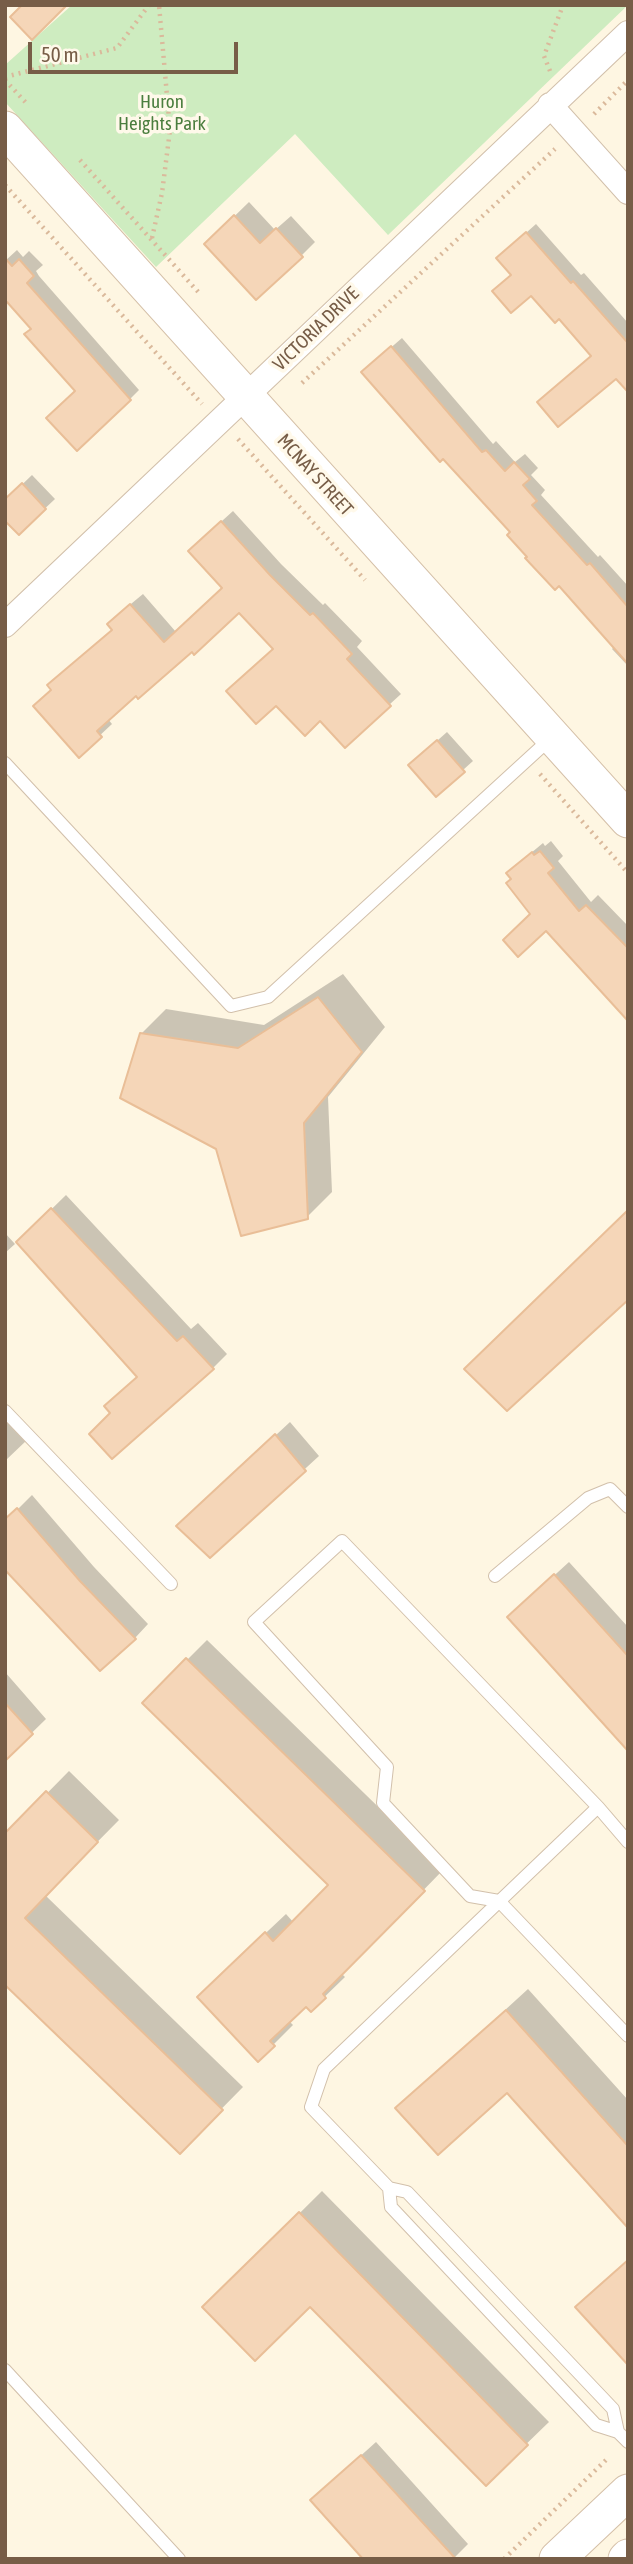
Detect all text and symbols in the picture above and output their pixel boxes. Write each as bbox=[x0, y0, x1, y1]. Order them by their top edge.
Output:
scale bar bbox=[32, 28, 242, 72]
text: 50 m bbox=[41, 42, 79, 66]
park label: Huron Heights Park bbox=[118, 91, 206, 135]
street label: VICTORIA DRIVE bbox=[268, 282, 364, 376]
street label: MCNAY STREET bbox=[272, 429, 358, 521]

